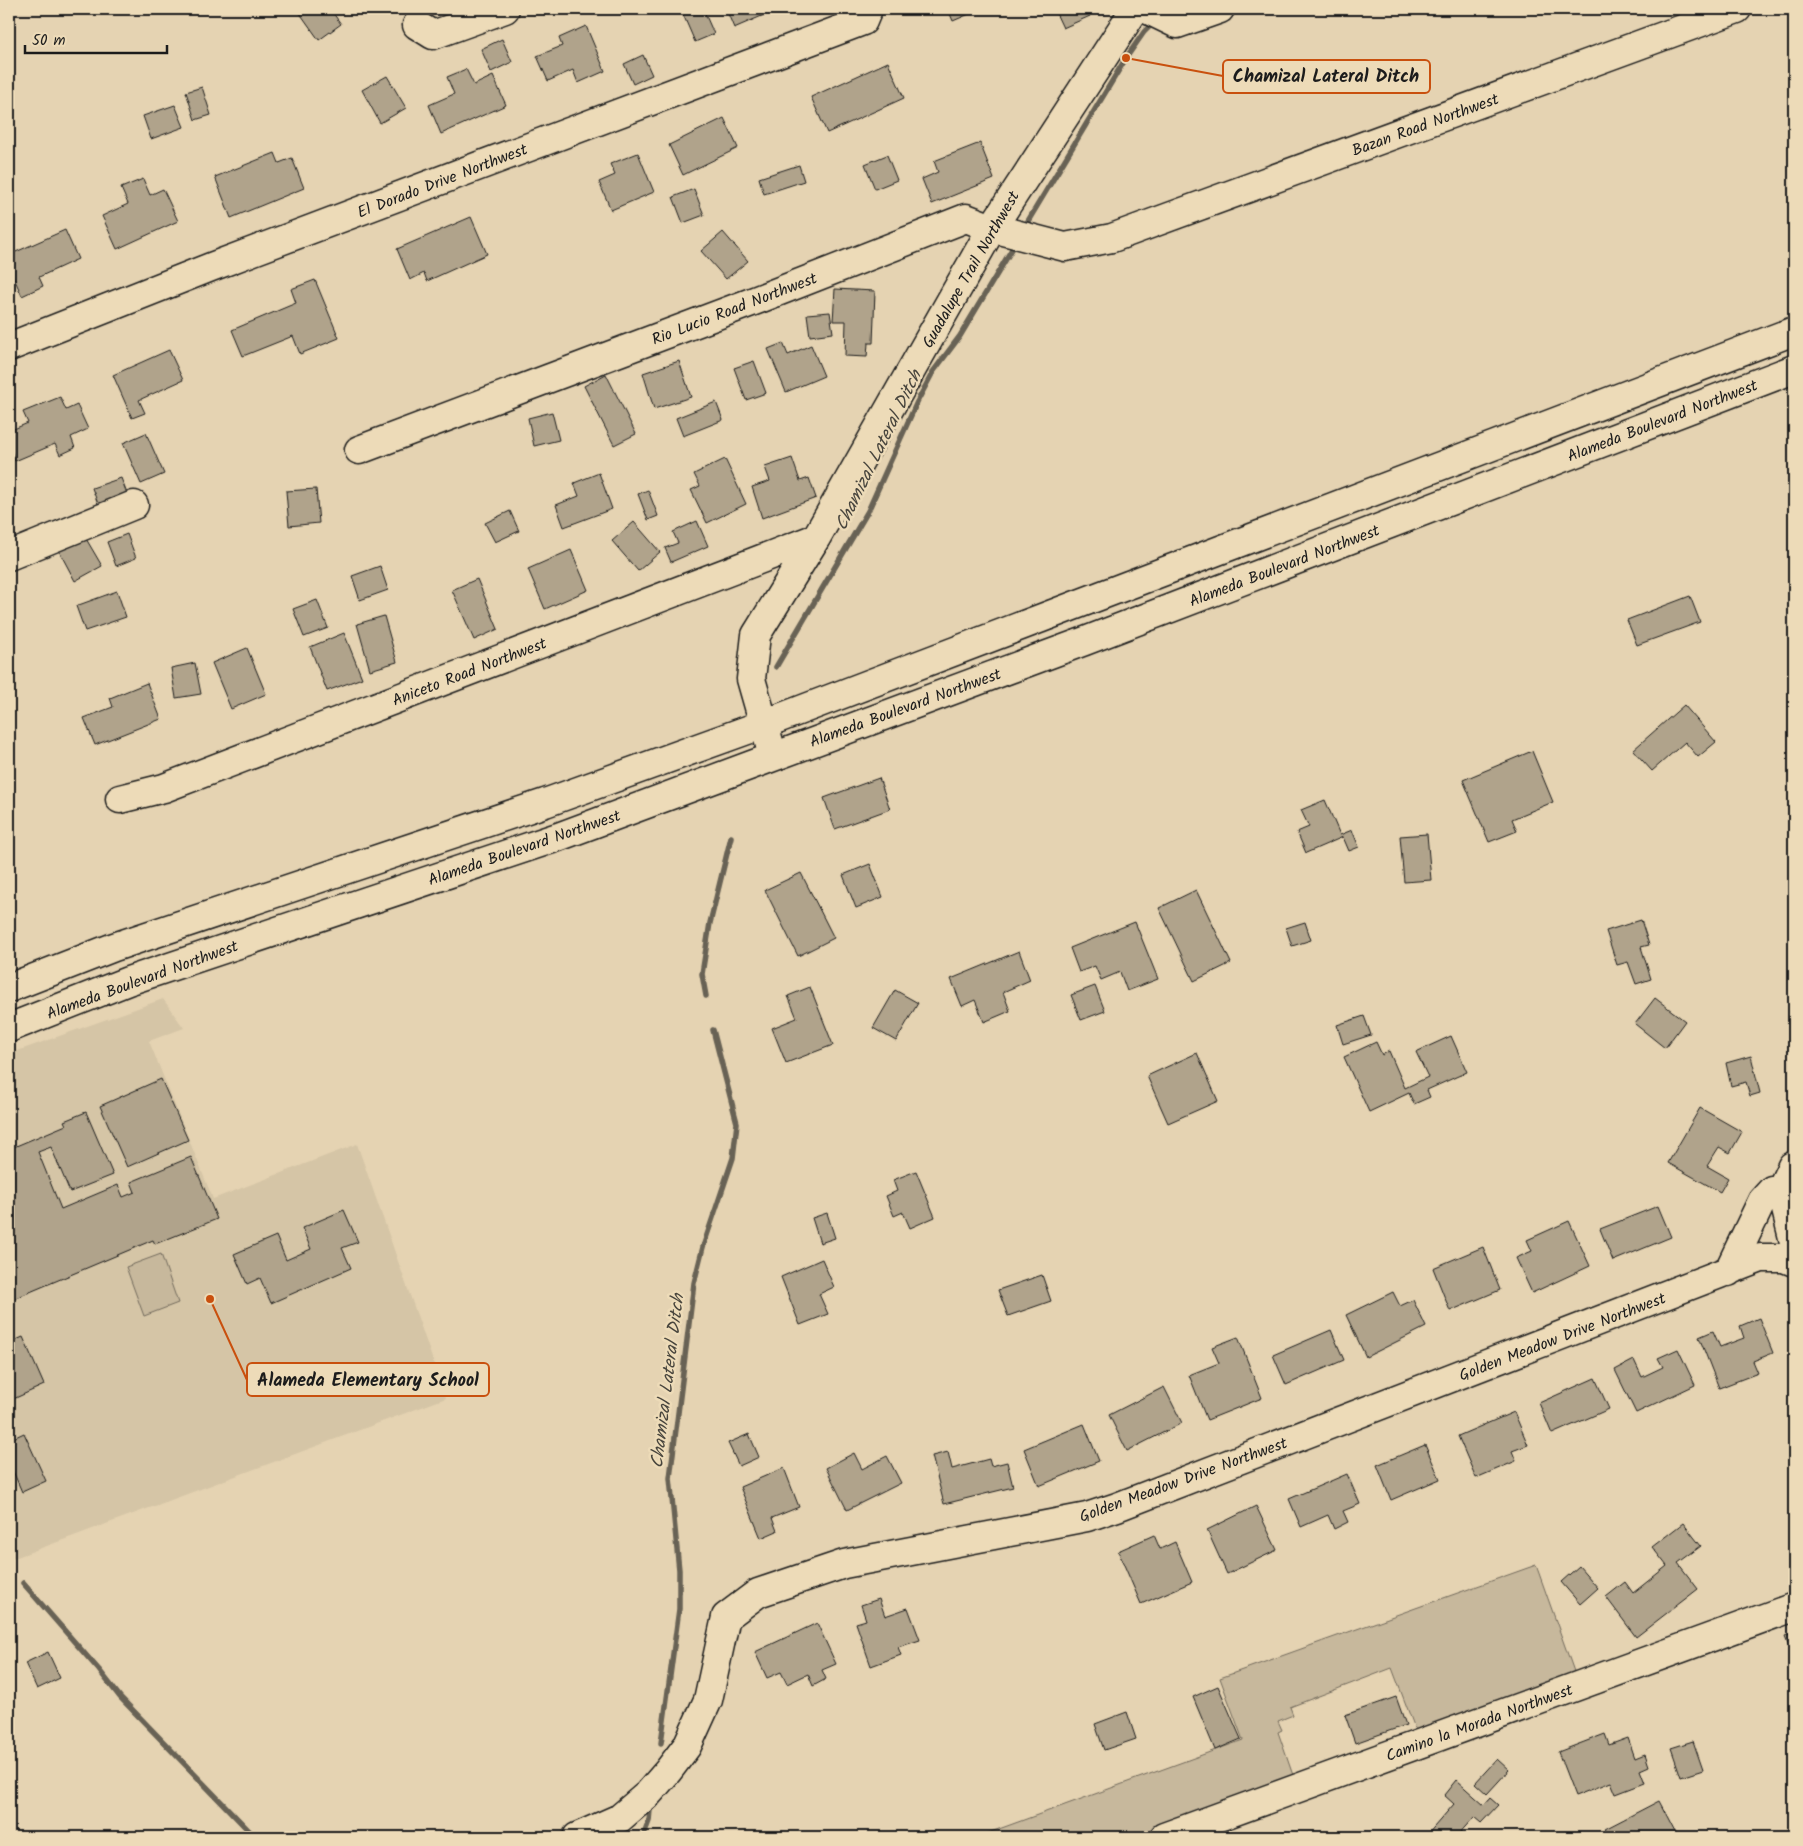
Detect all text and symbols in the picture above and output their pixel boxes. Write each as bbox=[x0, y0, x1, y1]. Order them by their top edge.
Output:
scale bar bbox=[25, 22, 168, 54]
text: 50 m bbox=[32, 29, 66, 53]
callout: Chamizal Lateral Ditch bbox=[1223, 60, 1430, 93]
text: Chamizal Lateral Ditch bbox=[1233, 63, 1419, 92]
street label: Bazan Road Northwest bbox=[1348, 87, 1503, 164]
street label: El Dorado Drive Northwest bbox=[354, 137, 532, 225]
street label: Guadalupe Trail Northwest bbox=[916, 186, 1027, 353]
street label: Rio Lucio Road Northwest bbox=[648, 266, 822, 353]
water label: Chamizal Lateral Ditch bbox=[828, 364, 931, 536]
street label: Alameda Boulevard Northwest bbox=[1564, 373, 1762, 469]
street label: Alameda Boulevard Northwest bbox=[1186, 518, 1384, 614]
street label: Aniceto Road Northwest bbox=[389, 631, 551, 713]
street label: Alameda Boulevard Northwest bbox=[806, 662, 1006, 755]
street label: Alameda Boulevard Northwest bbox=[425, 803, 625, 893]
street label: Alameda Boulevard Northwest bbox=[43, 934, 243, 1027]
street label: Golden Meadow Drive Northwest bbox=[1455, 1286, 1670, 1388]
water label: Chamizal Lateral Ditch bbox=[643, 1291, 694, 1470]
callout: Alameda Elementary School bbox=[247, 1363, 489, 1396]
text: Alameda Elementary School bbox=[257, 1367, 479, 1396]
street label: Golden Meadow Drive Northwest bbox=[1076, 1431, 1292, 1530]
street label: Camino la Morada Northwest bbox=[1383, 1678, 1577, 1769]

